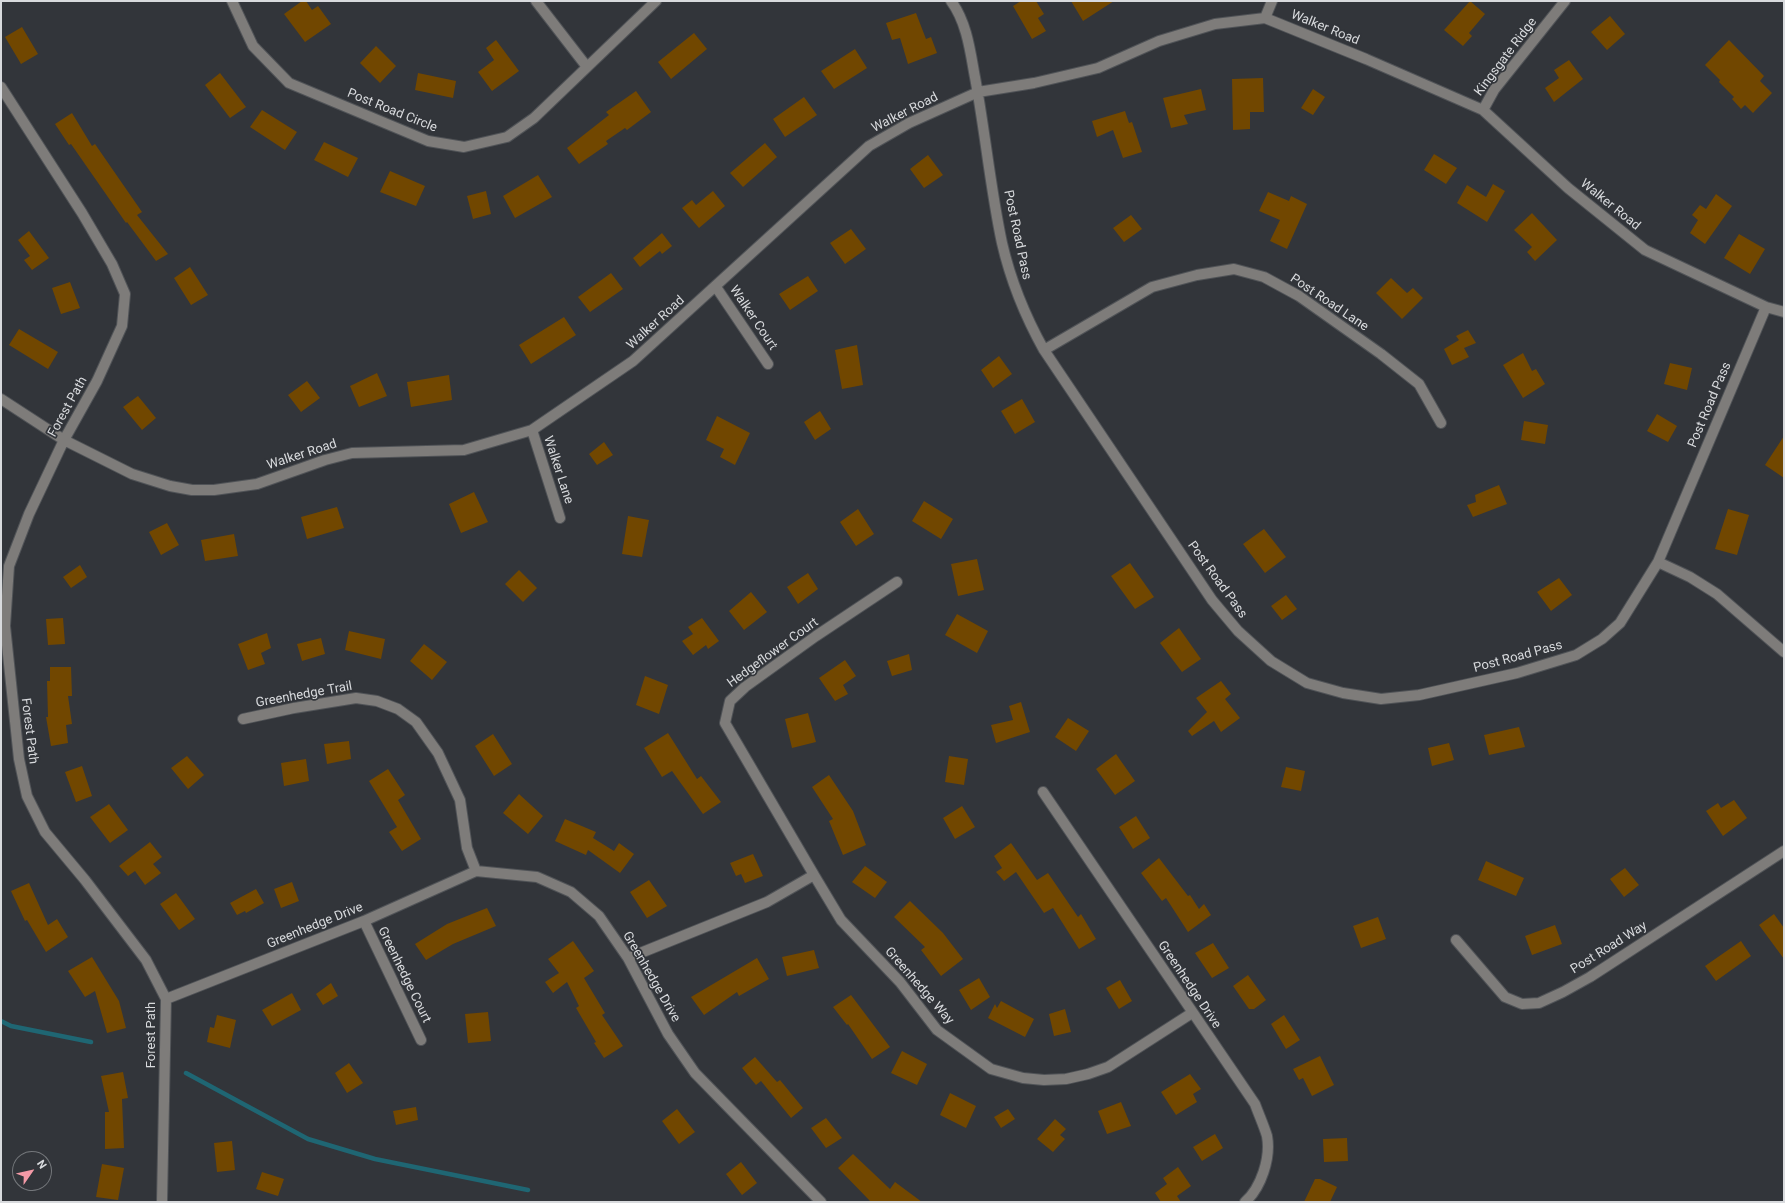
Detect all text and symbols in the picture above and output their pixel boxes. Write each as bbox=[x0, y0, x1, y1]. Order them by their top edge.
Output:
street label: Walker Road bbox=[1289, 7, 1361, 49]
street label: Kingsgate Ridge bbox=[1472, 15, 1540, 99]
street label: Post Road Circle bbox=[345, 86, 439, 136]
street label: Walker Road bbox=[869, 90, 941, 136]
street label: Walker Road bbox=[1577, 176, 1643, 234]
street label: Post Road Pass bbox=[1000, 189, 1034, 281]
street label: Post Road Lane bbox=[1287, 271, 1371, 335]
street label: Walker Court bbox=[726, 283, 780, 353]
street label: Walker Road bbox=[624, 293, 688, 353]
street label: Post Road Pass bbox=[1685, 360, 1735, 450]
street label: Forest Path bbox=[45, 374, 91, 440]
street label: Walker Lane bbox=[540, 434, 576, 506]
street label: Walker Road bbox=[265, 436, 339, 474]
street label: Post Road Pass bbox=[1184, 538, 1250, 622]
street label: Hedgeflower Court bbox=[724, 615, 822, 691]
street label: Post Road Pass bbox=[1472, 638, 1564, 676]
street label: Greenhedge Trail bbox=[255, 679, 353, 711]
street label: Forest Path bbox=[17, 697, 41, 765]
street label: Greenhedge Drive bbox=[265, 900, 365, 952]
street label: Post Road Way bbox=[1568, 918, 1650, 978]
street label: Greenhedge Court bbox=[374, 924, 434, 1026]
street label: Greenhedge Drive bbox=[619, 929, 683, 1025]
street label: Greenhedge Drive bbox=[1154, 938, 1224, 1032]
street label: Greenhedge Way bbox=[881, 944, 957, 1028]
street label: Forest Path bbox=[144, 1002, 160, 1068]
north arrow bbox=[12, 1151, 52, 1191]
text: N bbox=[34, 1158, 49, 1171]

